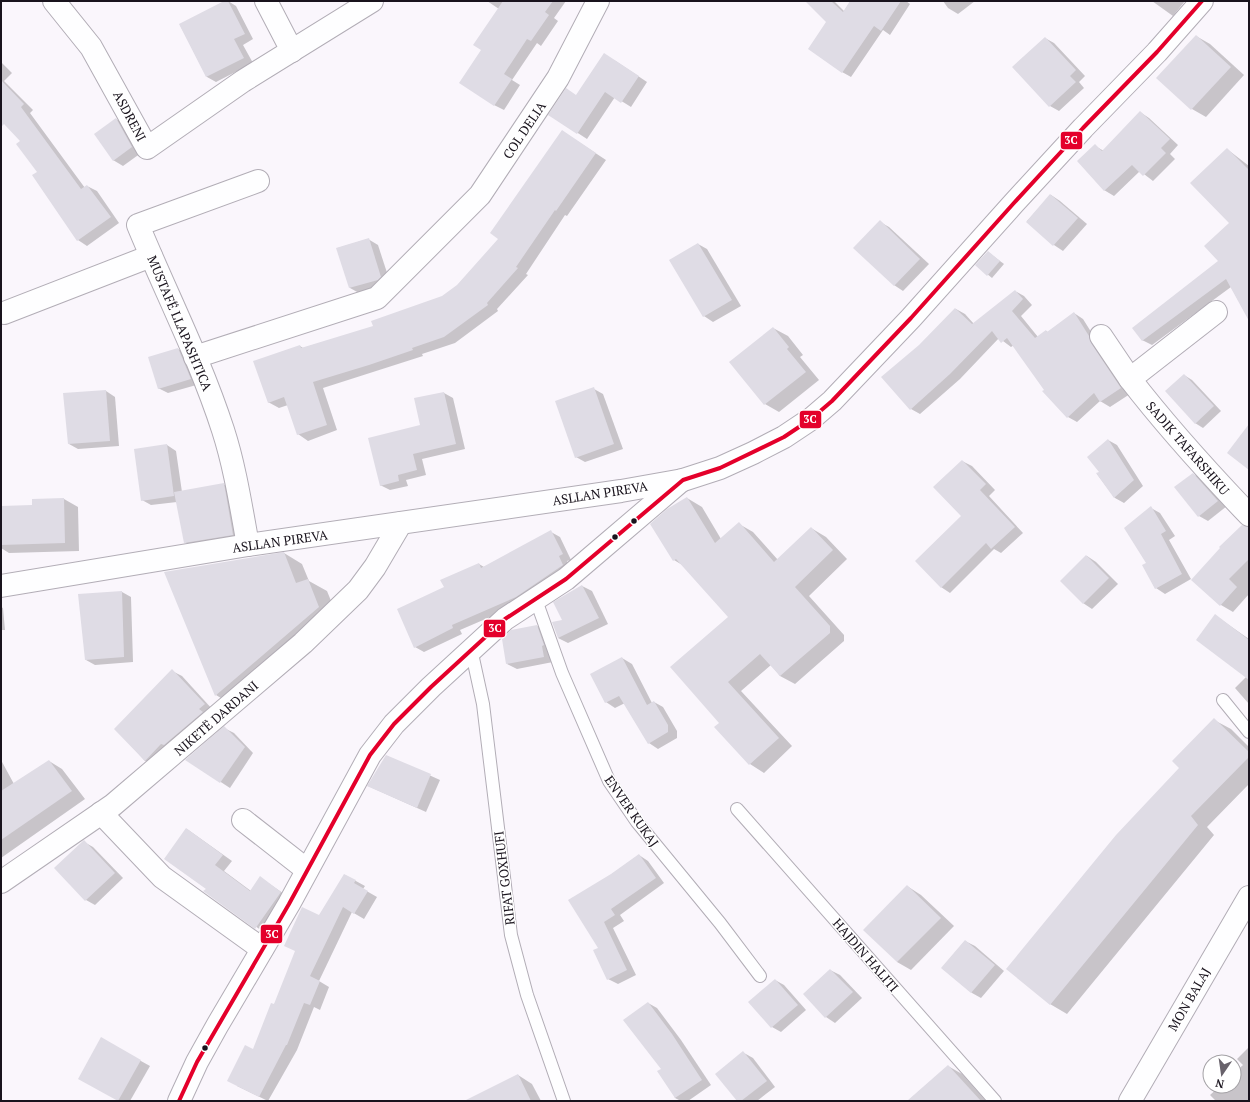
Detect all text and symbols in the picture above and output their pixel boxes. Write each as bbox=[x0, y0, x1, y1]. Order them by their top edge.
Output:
street label: ASDRENI bbox=[109, 87, 151, 145]
street label: COL DELIA bbox=[498, 98, 550, 162]
line badge: 3C bbox=[1060, 131, 1083, 150]
text: 3C bbox=[1064, 133, 1078, 147]
street label: MUSTAFË LLAPASHTICA bbox=[143, 253, 217, 394]
street label: SADIK TAFARSHIKU bbox=[1142, 397, 1234, 499]
line badge: 3C bbox=[799, 410, 822, 429]
text: 3C bbox=[803, 412, 817, 426]
street label: ASLLAN PIREVA bbox=[551, 477, 649, 509]
unlabelled marker bbox=[629, 516, 639, 526]
street label: ASLLAN PIREVA bbox=[231, 525, 329, 557]
unlabelled marker bbox=[610, 532, 620, 542]
line badge: 3C bbox=[483, 619, 506, 638]
text: 3C bbox=[488, 621, 502, 635]
street label: NIKETË DARDANI bbox=[170, 676, 262, 760]
street label: ENVER KUKAJ bbox=[601, 772, 663, 850]
street label: RIFAT GOXHUFI bbox=[489, 830, 519, 926]
street label: HAJDIN HALITI bbox=[829, 914, 903, 996]
line badge: 3C bbox=[260, 924, 283, 944]
text: 3C bbox=[265, 927, 279, 941]
street label: MON BALAJ bbox=[1163, 964, 1215, 1034]
unlabelled marker bbox=[200, 1043, 210, 1053]
north arrow bbox=[1202, 1054, 1242, 1094]
text: N bbox=[1213, 1076, 1225, 1092]

